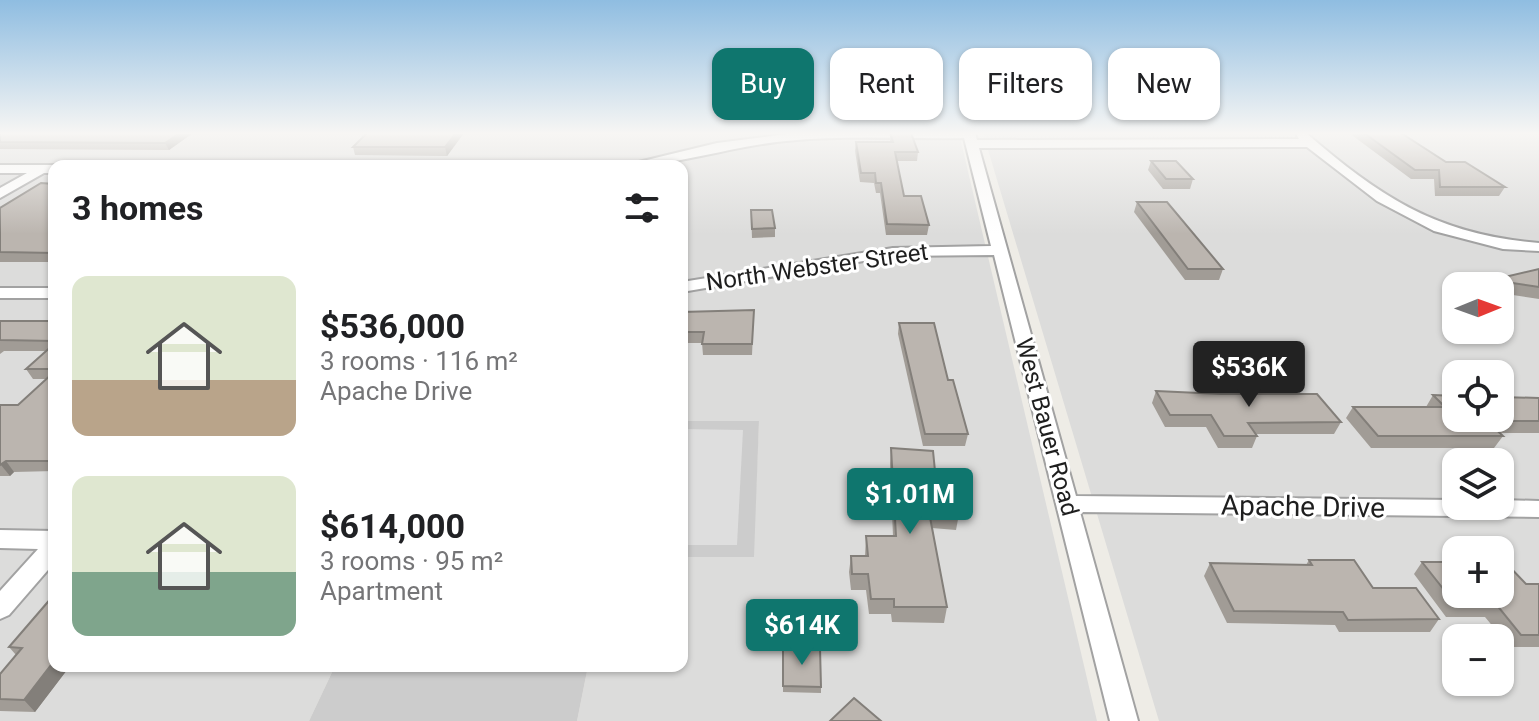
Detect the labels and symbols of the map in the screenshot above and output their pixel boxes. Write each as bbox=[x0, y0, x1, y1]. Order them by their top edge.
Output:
street label: North Webster Street bbox=[704, 238, 930, 296]
north arrow bbox=[1442, 272, 1514, 344]
street label: West Bauer Road bbox=[1010, 335, 1084, 519]
pin: $536K bbox=[1193, 341, 1305, 409]
pin: $1.01M bbox=[845, 468, 975, 536]
street label: Apache Drive bbox=[1221, 489, 1385, 524]
pin: $614K bbox=[746, 599, 858, 667]

